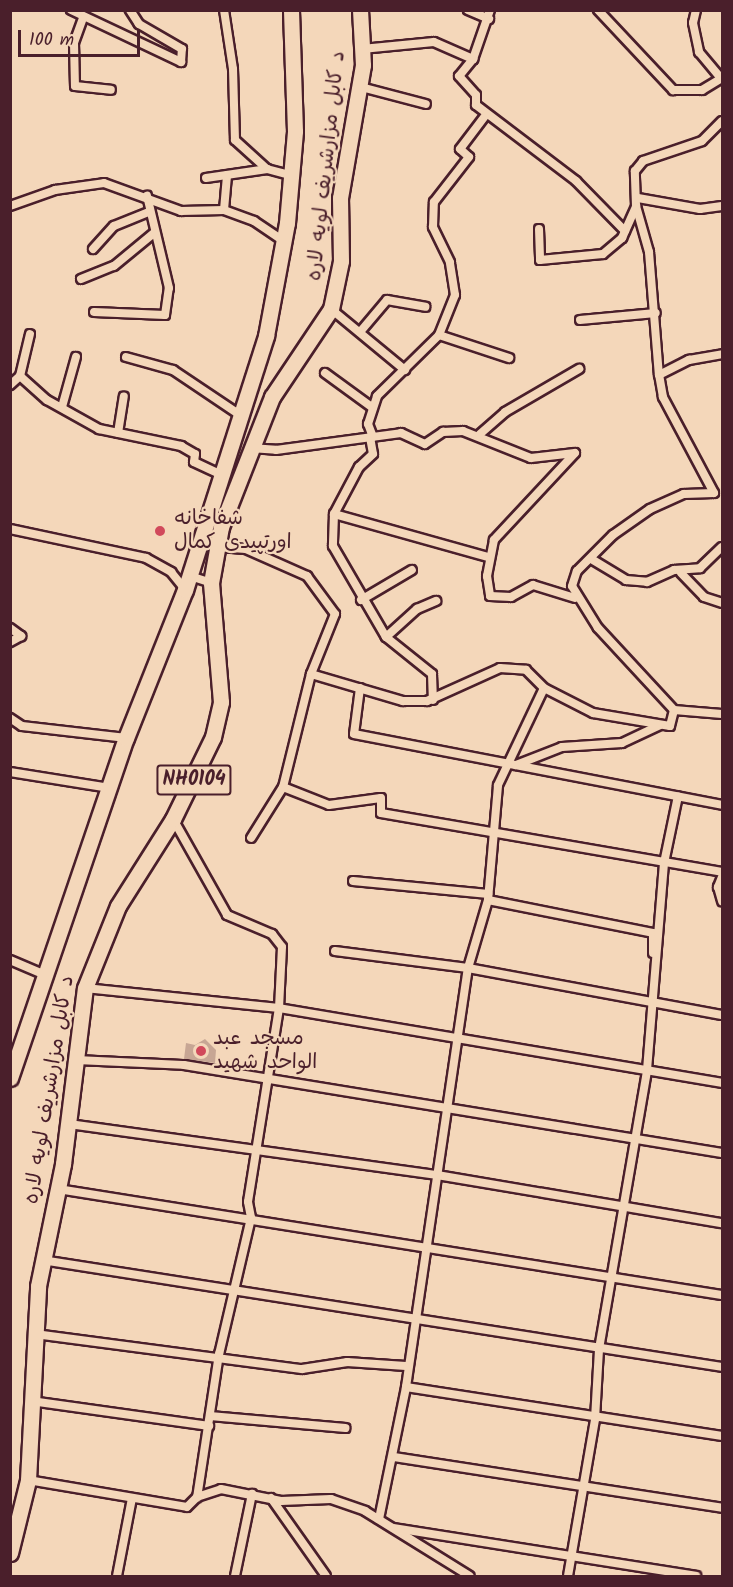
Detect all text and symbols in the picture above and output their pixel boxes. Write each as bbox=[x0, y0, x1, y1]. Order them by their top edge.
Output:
scale bar bbox=[21, 18, 142, 56]
text: 100 m bbox=[29, 26, 74, 55]
street label: د کابل مزارشریف لویه لاره bbox=[302, 50, 352, 282]
place label: شفاخانه اورتپیدی کمال bbox=[174, 506, 292, 556]
marker: شفاخانه اورتپیدی کمال bbox=[151, 522, 169, 540]
road number: NH0104 bbox=[155, 763, 233, 797]
street label: د کابل مزارشریف لویه لاره bbox=[19, 974, 81, 1206]
place label: مسجد عبد الواحد شهید bbox=[213, 1026, 317, 1076]
marker: مسجد عبد الواحد شهید bbox=[194, 1044, 208, 1058]

